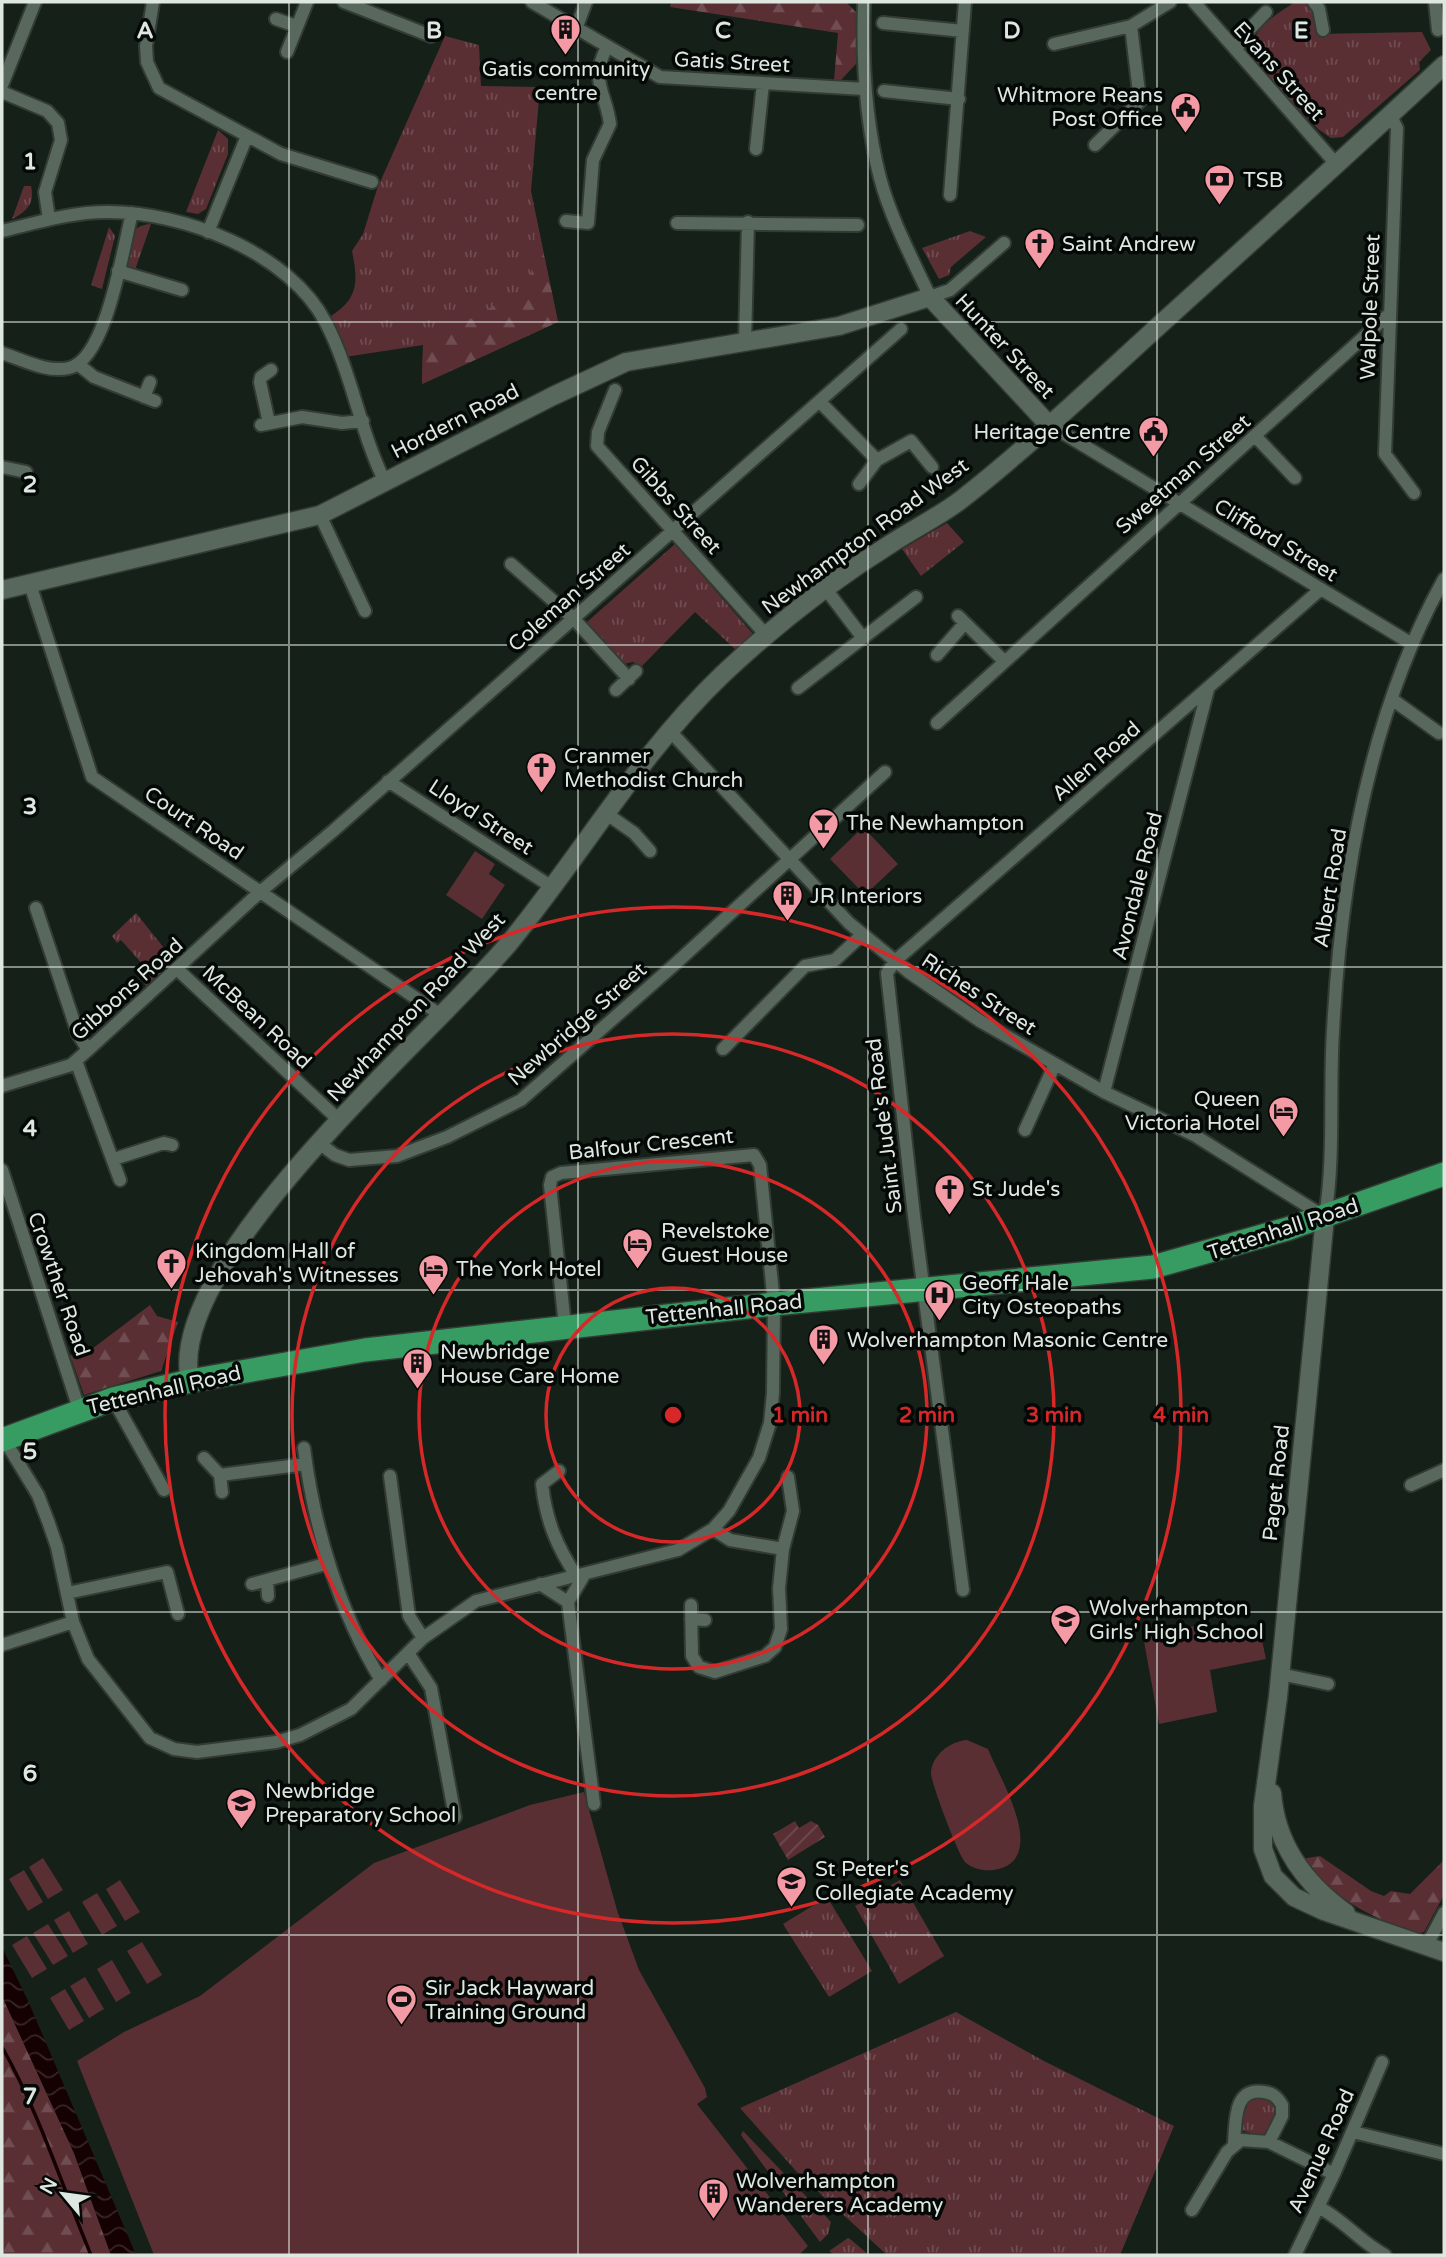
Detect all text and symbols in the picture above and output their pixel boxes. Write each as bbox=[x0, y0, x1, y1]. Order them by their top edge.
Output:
building icon: Gatis community centre bbox=[549, 12, 583, 56]
street label: Evans Street bbox=[1228, 16, 1330, 126]
text: A bbox=[136, 17, 154, 45]
text: B bbox=[426, 17, 442, 45]
text: C bbox=[715, 17, 731, 45]
text: D bbox=[1003, 17, 1021, 45]
street label: Gatis Street bbox=[673, 47, 791, 78]
place label: Gatis community centre bbox=[482, 57, 650, 106]
place label: Whitmore Reans Post Office bbox=[997, 83, 1163, 132]
public building icon: Whitmore Reans Post Office bbox=[1169, 90, 1203, 134]
text: 1 bbox=[23, 148, 37, 176]
bank icon: TSB bbox=[1203, 163, 1237, 207]
place label: TSB bbox=[1243, 168, 1283, 193]
church icon: Saint Andrew bbox=[1022, 227, 1056, 271]
place label: Saint Andrew bbox=[1062, 232, 1196, 257]
street label: Walpole Street bbox=[1355, 234, 1386, 380]
street label: Hunter Street bbox=[950, 289, 1060, 404]
street label: Hordern Road bbox=[387, 378, 523, 464]
street label: Sweetman Street bbox=[1111, 409, 1256, 540]
public building icon: Heritage Centre bbox=[1137, 415, 1171, 459]
place label: Heritage Centre bbox=[974, 420, 1131, 445]
street label: Gibbs Street bbox=[625, 451, 726, 559]
street label: Newhampton Road West bbox=[757, 453, 974, 620]
text: 2 bbox=[23, 471, 37, 499]
street label: Clifford Street bbox=[1209, 494, 1342, 587]
street label: Coleman Street bbox=[503, 538, 635, 657]
street label: Allen Road bbox=[1047, 716, 1146, 807]
place label: Cranmer Methodist Church bbox=[564, 744, 743, 793]
church icon: Cranmer Methodist Church bbox=[524, 751, 558, 795]
street label: Lloyd Street bbox=[424, 774, 538, 861]
street label: Court Road bbox=[139, 781, 248, 866]
text: 3 bbox=[23, 793, 37, 821]
bar icon: The Newhampton bbox=[806, 806, 840, 850]
street label: Avondale Road bbox=[1107, 809, 1168, 963]
place label: The Newhampton bbox=[846, 811, 1024, 836]
street label: Albert Road bbox=[1309, 827, 1352, 949]
building icon: JR Interiors bbox=[770, 879, 804, 923]
place label: JR Interiors bbox=[810, 884, 922, 909]
street label: Newhampton Road West bbox=[322, 908, 511, 1107]
street label: Gibbons Road bbox=[66, 933, 188, 1046]
street label: Riches Street bbox=[917, 948, 1041, 1041]
street label: Newbridge Street bbox=[503, 957, 652, 1091]
street label: McBean Road bbox=[197, 960, 317, 1074]
street label: Saint Jude's Road bbox=[861, 1037, 908, 1215]
place label: Queen Victoria Hotel bbox=[1125, 1087, 1260, 1136]
hotel icon: Queen Victoria Hotel bbox=[1266, 1094, 1300, 1138]
text: 4 bbox=[23, 1115, 38, 1143]
street label: Balfour Crescent bbox=[567, 1123, 735, 1166]
church icon: St Jude's bbox=[932, 1172, 966, 1216]
place label: St Jude's bbox=[972, 1177, 1060, 1202]
street label: Tettenhall Road bbox=[1205, 1193, 1362, 1266]
street label: Crowther Road bbox=[22, 1209, 95, 1360]
place label: Revelstoke Guest House bbox=[661, 1219, 788, 1268]
hotel icon: Revelstoke Guest House bbox=[621, 1226, 655, 1270]
place label: Kingdom Hall of Jehovah's Witnesses bbox=[195, 1239, 399, 1288]
church icon: Kingdom Hall of Jehovah's Witnesses bbox=[155, 1246, 189, 1290]
hotel icon: The York Hotel bbox=[416, 1252, 450, 1296]
place label: The York Hotel bbox=[456, 1257, 602, 1282]
place label: Geoff Hale City Osteopaths bbox=[962, 1271, 1122, 1320]
hospital icon: Geoff Hale City Osteopaths bbox=[922, 1278, 956, 1322]
street label: Tettenhall Road bbox=[645, 1289, 804, 1330]
building icon: Wolverhampton Masonic Centre bbox=[807, 1323, 841, 1367]
place label: Wolverhampton Masonic Centre bbox=[847, 1328, 1168, 1353]
place label: Newbridge House Care Home bbox=[440, 1340, 620, 1389]
building icon: Newbridge House Care Home bbox=[400, 1347, 434, 1391]
street label: Tettenhall Road bbox=[85, 1361, 244, 1420]
centre of rings bbox=[661, 1403, 685, 1427]
text: 1 min bbox=[772, 1403, 828, 1428]
text: 2 min bbox=[899, 1403, 955, 1428]
text: 3 min bbox=[1026, 1403, 1082, 1428]
text: 4 min bbox=[1153, 1403, 1209, 1428]
street label: Paget Road bbox=[1258, 1424, 1295, 1542]
text: 5 bbox=[23, 1438, 37, 1466]
place label: Wolverhampton Girls' High School bbox=[1089, 1596, 1264, 1645]
school or university icon: Wolverhampton Girls' High School bbox=[1049, 1603, 1083, 1647]
text: 6 bbox=[23, 1760, 37, 1788]
place label: Newbridge Preparatory School bbox=[265, 1779, 456, 1828]
school or university icon: Newbridge Preparatory School bbox=[225, 1786, 259, 1830]
place label: St Peter's Collegiate Academy bbox=[815, 1857, 1014, 1906]
school or university icon: St Peter's Collegiate Academy bbox=[775, 1864, 809, 1908]
place label: Sir Jack Hayward Training Ground bbox=[425, 1976, 594, 2025]
sports icon: Sir Jack Hayward Training Ground bbox=[385, 1983, 419, 2027]
text: 7 bbox=[23, 2083, 37, 2111]
street label: Avenue Road bbox=[1283, 2085, 1360, 2217]
north arrow bbox=[28, 2159, 98, 2229]
place label: Wolverhampton Wanderers Academy bbox=[736, 2169, 943, 2218]
text: N bbox=[36, 2174, 62, 2198]
building icon: Wolverhampton Wanderers Academy bbox=[696, 2176, 730, 2220]

